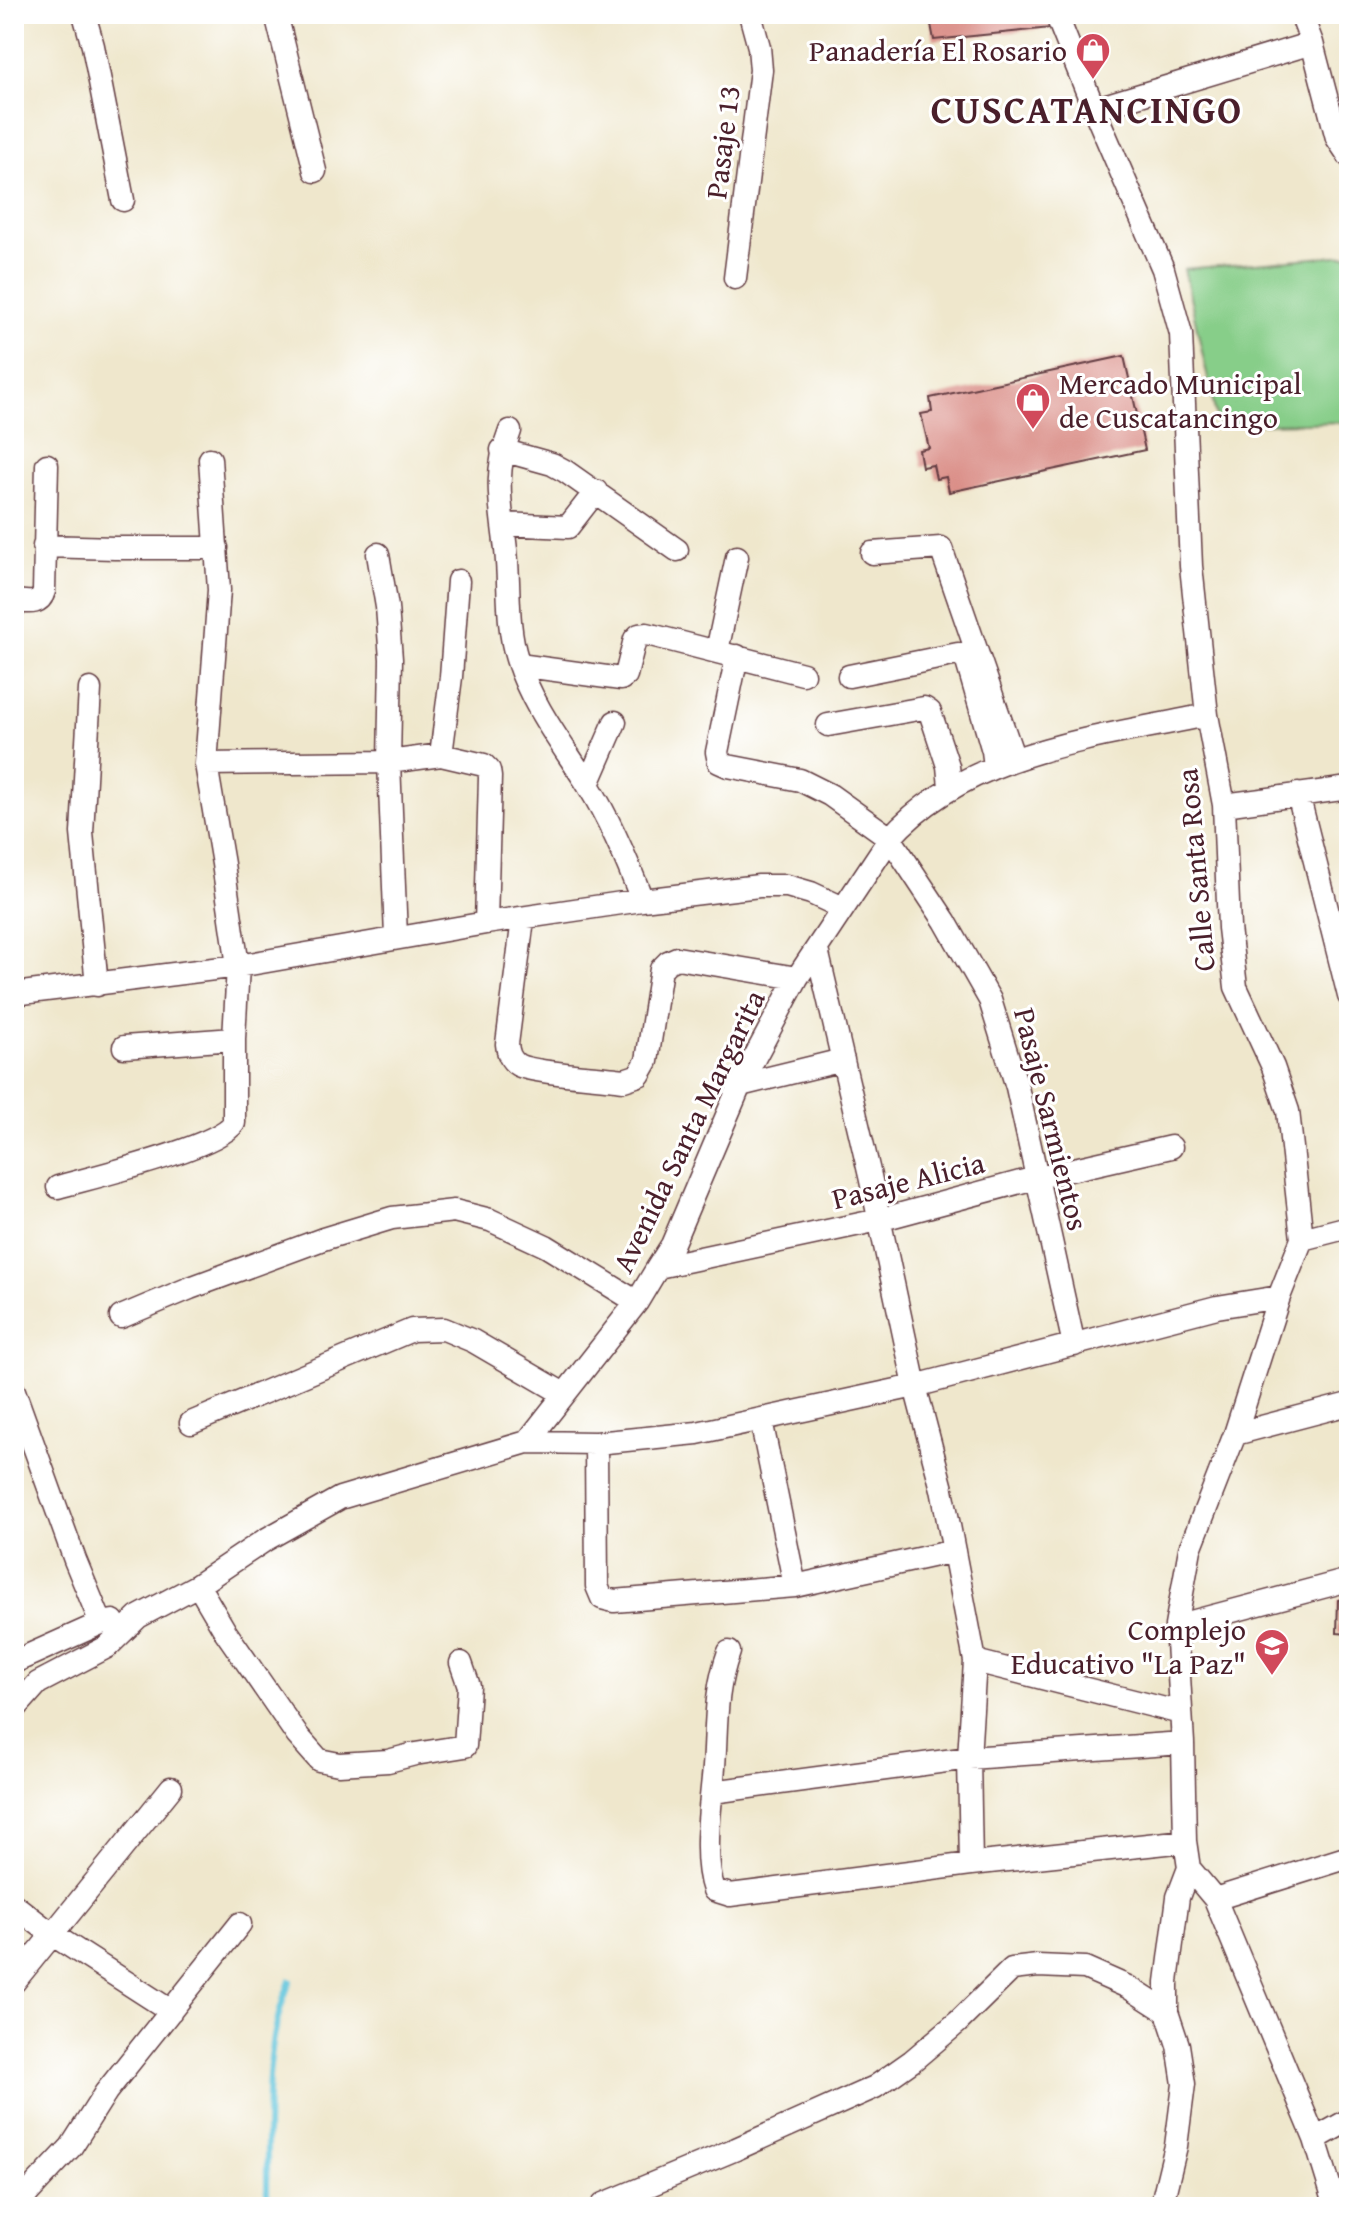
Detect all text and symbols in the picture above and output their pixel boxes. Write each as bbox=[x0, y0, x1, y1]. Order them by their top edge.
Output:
place label: Panadería El Rosario bbox=[809, 28, 1067, 72]
shop icon: Panadería El Rosario bbox=[1074, 31, 1112, 81]
district label: CUSCATANCINGO bbox=[931, 81, 1243, 137]
street label: Pasaje 13 bbox=[693, 83, 751, 201]
place label: Mercado Municipal de Cuscatancingo bbox=[1059, 361, 1302, 439]
shop icon: Mercado Municipal de Cuscatancingo bbox=[1014, 381, 1052, 431]
street label: Calle Santa Rosa bbox=[1164, 767, 1226, 973]
street label: Avenida Santa Margarita bbox=[600, 982, 776, 1280]
street label: Pasaje Sarmientos bbox=[1003, 1003, 1101, 1235]
street label: Pasaje Alicia bbox=[827, 1140, 989, 1220]
place label: Complejo Educativo "La Paz" bbox=[1011, 1607, 1246, 1685]
school or university icon: Complejo Educativo "La Paz" bbox=[1253, 1627, 1291, 1677]

